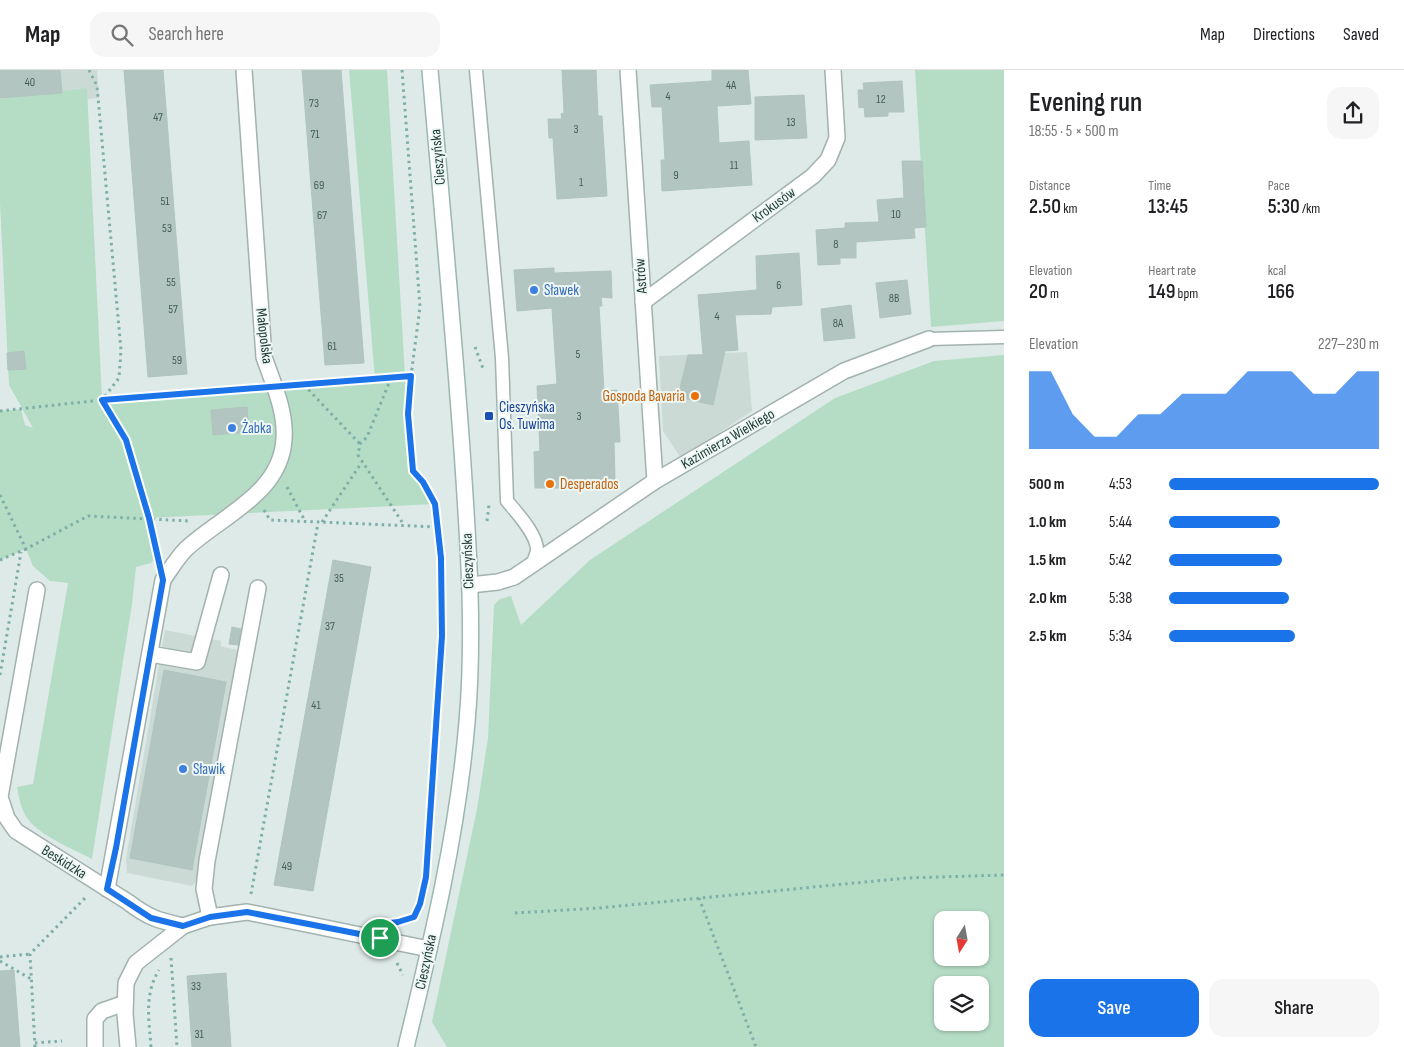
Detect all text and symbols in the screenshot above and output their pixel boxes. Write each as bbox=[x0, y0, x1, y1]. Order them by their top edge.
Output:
search box bbox=[90, 12, 440, 57]
text: Map bbox=[25, 20, 60, 49]
icon: search bbox=[108, 21, 136, 49]
text: Search here bbox=[148, 23, 224, 46]
text: Map bbox=[1200, 24, 1225, 45]
text: Directions bbox=[1253, 24, 1315, 45]
text: Saved bbox=[1343, 24, 1379, 45]
house number: 40 bbox=[25, 75, 35, 90]
house number: 4A bbox=[726, 78, 737, 93]
text: Evening run bbox=[1029, 86, 1142, 119]
button: share bbox=[1327, 87, 1379, 139]
house number: 4 bbox=[665, 89, 671, 104]
house number: 12 bbox=[876, 92, 886, 107]
house number: 73 bbox=[309, 96, 319, 111]
house number: 47 bbox=[153, 110, 163, 125]
house number: 13 bbox=[786, 115, 796, 130]
house number: 3 bbox=[573, 122, 579, 137]
text: 18:55 · 5 × 500 m bbox=[1029, 122, 1119, 141]
house number: 71 bbox=[310, 127, 320, 142]
street label: Cieszyńska bbox=[426, 128, 450, 186]
house number: 11 bbox=[730, 158, 739, 173]
house number: 9 bbox=[673, 168, 679, 183]
house number: 1 bbox=[579, 175, 584, 190]
text: Distance bbox=[1029, 177, 1070, 194]
text: Time bbox=[1148, 177, 1171, 194]
text: Pace bbox=[1268, 177, 1290, 194]
house number: 69 bbox=[314, 178, 324, 193]
street label: Krokusów bbox=[749, 183, 800, 227]
house number: 51 bbox=[160, 194, 170, 209]
text: 2.50 bbox=[1029, 194, 1061, 219]
text: 13:45 bbox=[1148, 194, 1188, 219]
text: 5:30 bbox=[1268, 194, 1300, 219]
text: km bbox=[1061, 200, 1078, 217]
text: /km bbox=[1300, 200, 1320, 217]
house number: 10 bbox=[891, 207, 901, 222]
house number: 67 bbox=[317, 208, 327, 223]
house number: 53 bbox=[162, 221, 172, 236]
house number: 8 bbox=[833, 237, 839, 252]
street label: Astrów bbox=[630, 257, 652, 295]
text: Elevation bbox=[1029, 262, 1072, 279]
text: Heart rate bbox=[1148, 262, 1196, 279]
text: kcal bbox=[1268, 262, 1286, 279]
house number: 55 bbox=[166, 275, 176, 290]
house number: 6 bbox=[776, 278, 782, 293]
text: 20 bbox=[1029, 279, 1048, 304]
text: 149 bbox=[1148, 279, 1175, 304]
text: 166 bbox=[1268, 279, 1295, 304]
place label: Sławek bbox=[544, 281, 579, 300]
marker: Sławek bbox=[528, 284, 540, 296]
text: m bbox=[1048, 285, 1059, 302]
text: bpm bbox=[1175, 285, 1198, 302]
house number: 8B bbox=[889, 291, 899, 306]
house number: 57 bbox=[168, 302, 178, 317]
street label: Małopolska bbox=[251, 307, 277, 365]
house number: 4 bbox=[714, 309, 720, 324]
house number: 8A bbox=[833, 316, 844, 331]
text: Elevation bbox=[1029, 335, 1078, 354]
text: 227–230 m bbox=[1318, 335, 1379, 354]
house number: 61 bbox=[327, 339, 338, 354]
house number: 5 bbox=[576, 347, 581, 362]
house number: 59 bbox=[172, 353, 182, 368]
place label: Gospoda Bavaria bbox=[602, 387, 685, 406]
marker: Gospoda Bavaria bbox=[689, 390, 701, 402]
place label: Cieszyńska Os. Tuwima bbox=[499, 398, 555, 434]
street label: Kazimierza Wielkiego bbox=[678, 405, 778, 473]
house number: 3 bbox=[576, 409, 582, 424]
marker: Cieszyńska Os. Tuwima bbox=[483, 410, 495, 422]
place label: Żabka bbox=[242, 419, 272, 438]
marker: Żabka bbox=[226, 422, 238, 434]
place label: Desperados bbox=[560, 475, 619, 494]
text: 500 m bbox=[1029, 475, 1064, 494]
text: 4:53 bbox=[1109, 475, 1132, 494]
marker: Desperados bbox=[544, 478, 556, 490]
text: 1.0 km bbox=[1029, 513, 1066, 532]
text: 5:44 bbox=[1109, 513, 1132, 532]
street label: Cieszyńska bbox=[458, 533, 478, 589]
text: 1.5 km bbox=[1029, 551, 1066, 570]
text: 5:42 bbox=[1109, 551, 1132, 570]
house number: 35 bbox=[334, 571, 344, 586]
text: 2.0 km bbox=[1029, 589, 1067, 608]
text: 5:38 bbox=[1109, 589, 1132, 608]
house number: 37 bbox=[325, 619, 335, 634]
text: 2.5 km bbox=[1029, 627, 1067, 646]
text: 5:34 bbox=[1109, 627, 1132, 646]
house number: 41 bbox=[311, 698, 321, 713]
place label: Sławik bbox=[193, 760, 225, 779]
marker: Sławik bbox=[177, 763, 189, 775]
street label: Beskidzka bbox=[38, 841, 90, 883]
house number: 49 bbox=[282, 859, 292, 874]
north arrow bbox=[934, 911, 989, 966]
map controls bbox=[934, 911, 989, 1031]
pin bbox=[359, 917, 401, 959]
icon: arrive bbox=[366, 924, 394, 952]
street label: Cieszyńska bbox=[411, 932, 441, 991]
button: layers bbox=[934, 976, 989, 1031]
house number: 33 bbox=[191, 979, 201, 994]
button: Save bbox=[1029, 979, 1199, 1037]
button: Share bbox=[1209, 979, 1379, 1037]
house number: 31 bbox=[194, 1027, 204, 1042]

